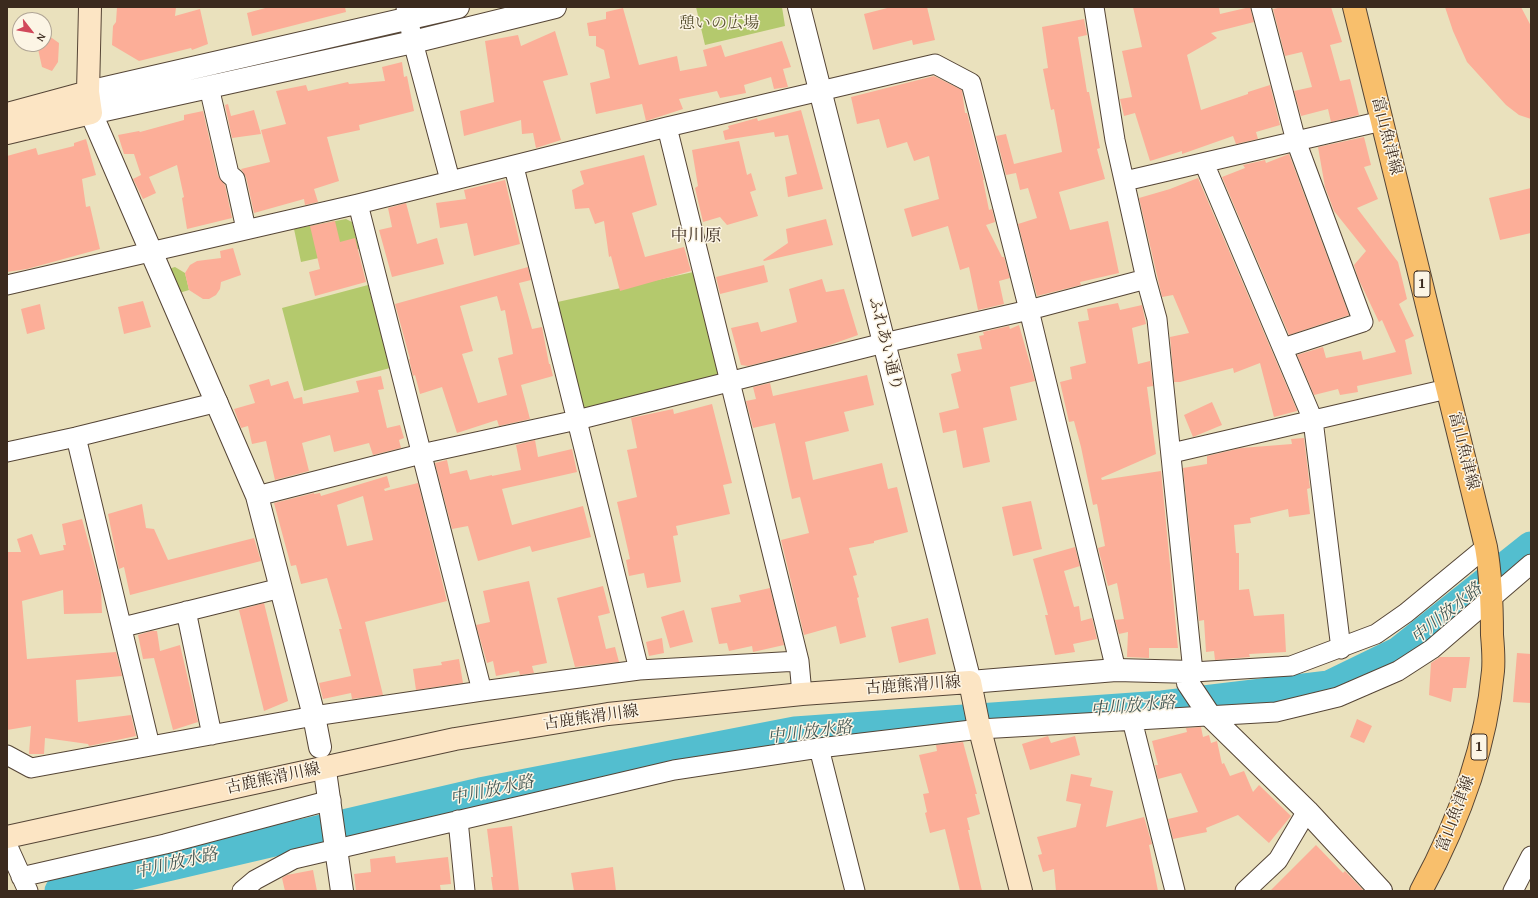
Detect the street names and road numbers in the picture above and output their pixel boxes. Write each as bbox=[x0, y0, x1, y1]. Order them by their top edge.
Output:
street label: 富山魚津線 bbox=[1367, 95, 1405, 177]
road number: 1 bbox=[1414, 271, 1430, 297]
street label: ふれあい通り bbox=[864, 295, 906, 393]
street label: 富山魚津線 bbox=[1444, 410, 1482, 492]
street label: 古鹿熊滑川線 bbox=[864, 673, 962, 699]
street label: 古鹿熊滑川線 bbox=[542, 702, 640, 734]
road number: 1 bbox=[1471, 734, 1487, 760]
street label: 古鹿熊滑川線 bbox=[224, 760, 322, 798]
street label: 富山魚津線 bbox=[1433, 773, 1479, 855]

